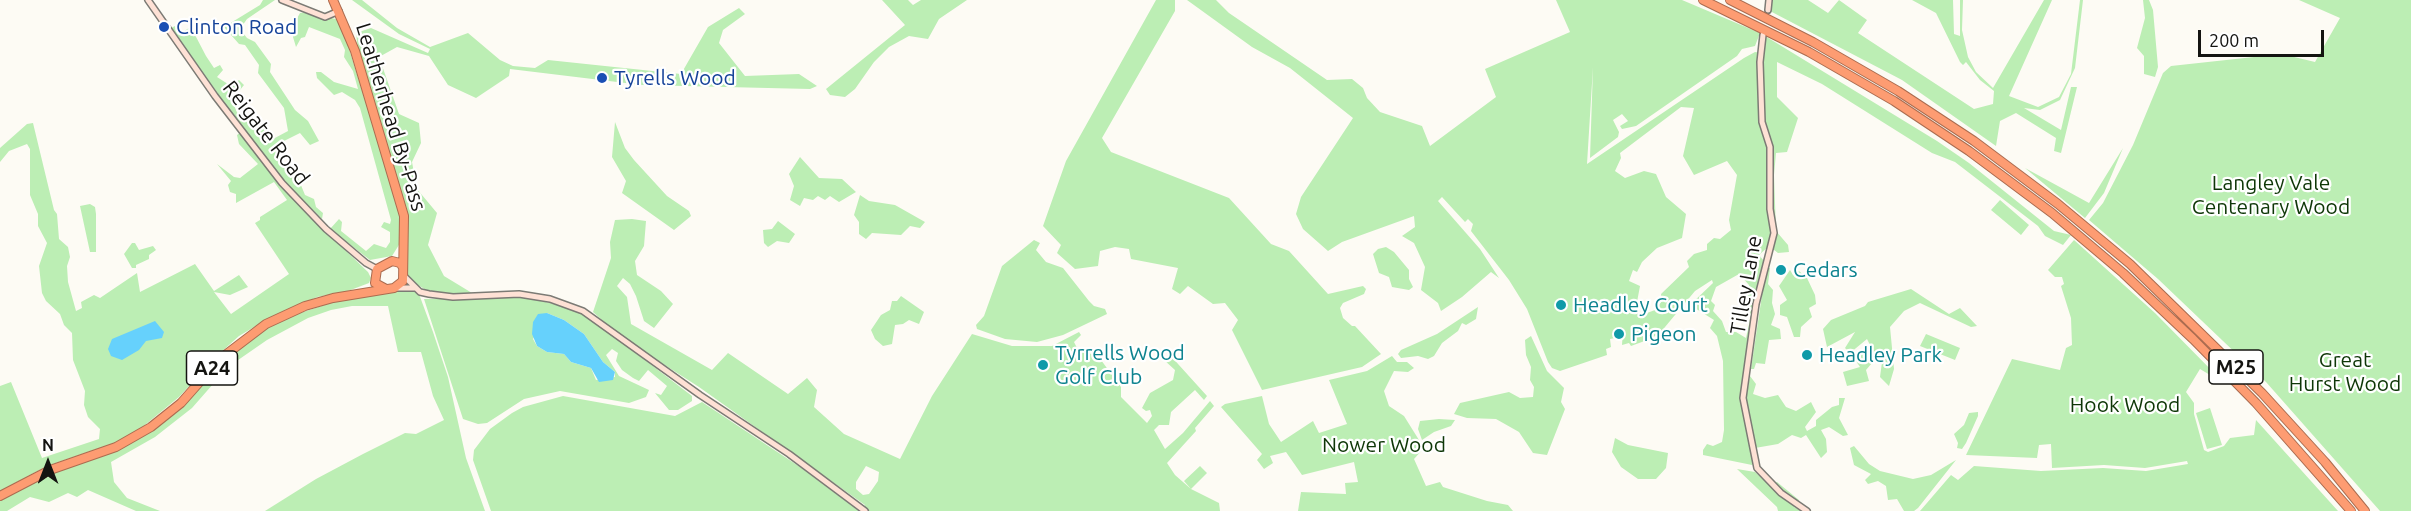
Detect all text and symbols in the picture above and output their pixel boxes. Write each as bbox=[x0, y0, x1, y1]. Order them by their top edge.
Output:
place label: Clinton Road bbox=[176, 14, 297, 40]
scale bar bbox=[2201, 18, 2327, 56]
marker: Clinton Road bbox=[157, 20, 171, 34]
street label: Leatherhead By-Pass bbox=[350, 20, 432, 214]
text: 200 m bbox=[2209, 30, 2259, 50]
place label: Tyrells Wood bbox=[614, 65, 736, 91]
marker: Tyrells Wood bbox=[595, 71, 609, 85]
street label: Reigate Road bbox=[217, 76, 315, 190]
park label: Langley Vale Centenary Wood bbox=[2192, 170, 2350, 220]
street label: Tilley Lane bbox=[1725, 234, 1767, 336]
place label: Cedars bbox=[1793, 257, 1858, 283]
marker: Cedars bbox=[1774, 263, 1788, 277]
place label: Headley Court bbox=[1573, 292, 1708, 318]
marker: Headley Court bbox=[1554, 298, 1568, 312]
place label: Pigeon bbox=[1631, 321, 1697, 347]
marker: Pigeon bbox=[1612, 327, 1626, 341]
place label: Tyrrells Wood Golf Club bbox=[1055, 340, 1185, 390]
place label: Headley Park bbox=[1819, 342, 1942, 368]
park label: Great Hurst Wood bbox=[2289, 347, 2401, 397]
marker: Headley Park bbox=[1800, 348, 1814, 362]
road number: M25 bbox=[2209, 350, 2263, 384]
road number: A24 bbox=[186, 351, 238, 385]
marker: Tyrrells Wood Golf Club bbox=[1036, 358, 1050, 372]
park label: Hook Wood bbox=[2070, 392, 2180, 418]
park label: Nower Wood bbox=[1322, 432, 1446, 458]
north arrow bbox=[18, 433, 78, 493]
text: N bbox=[42, 436, 54, 454]

